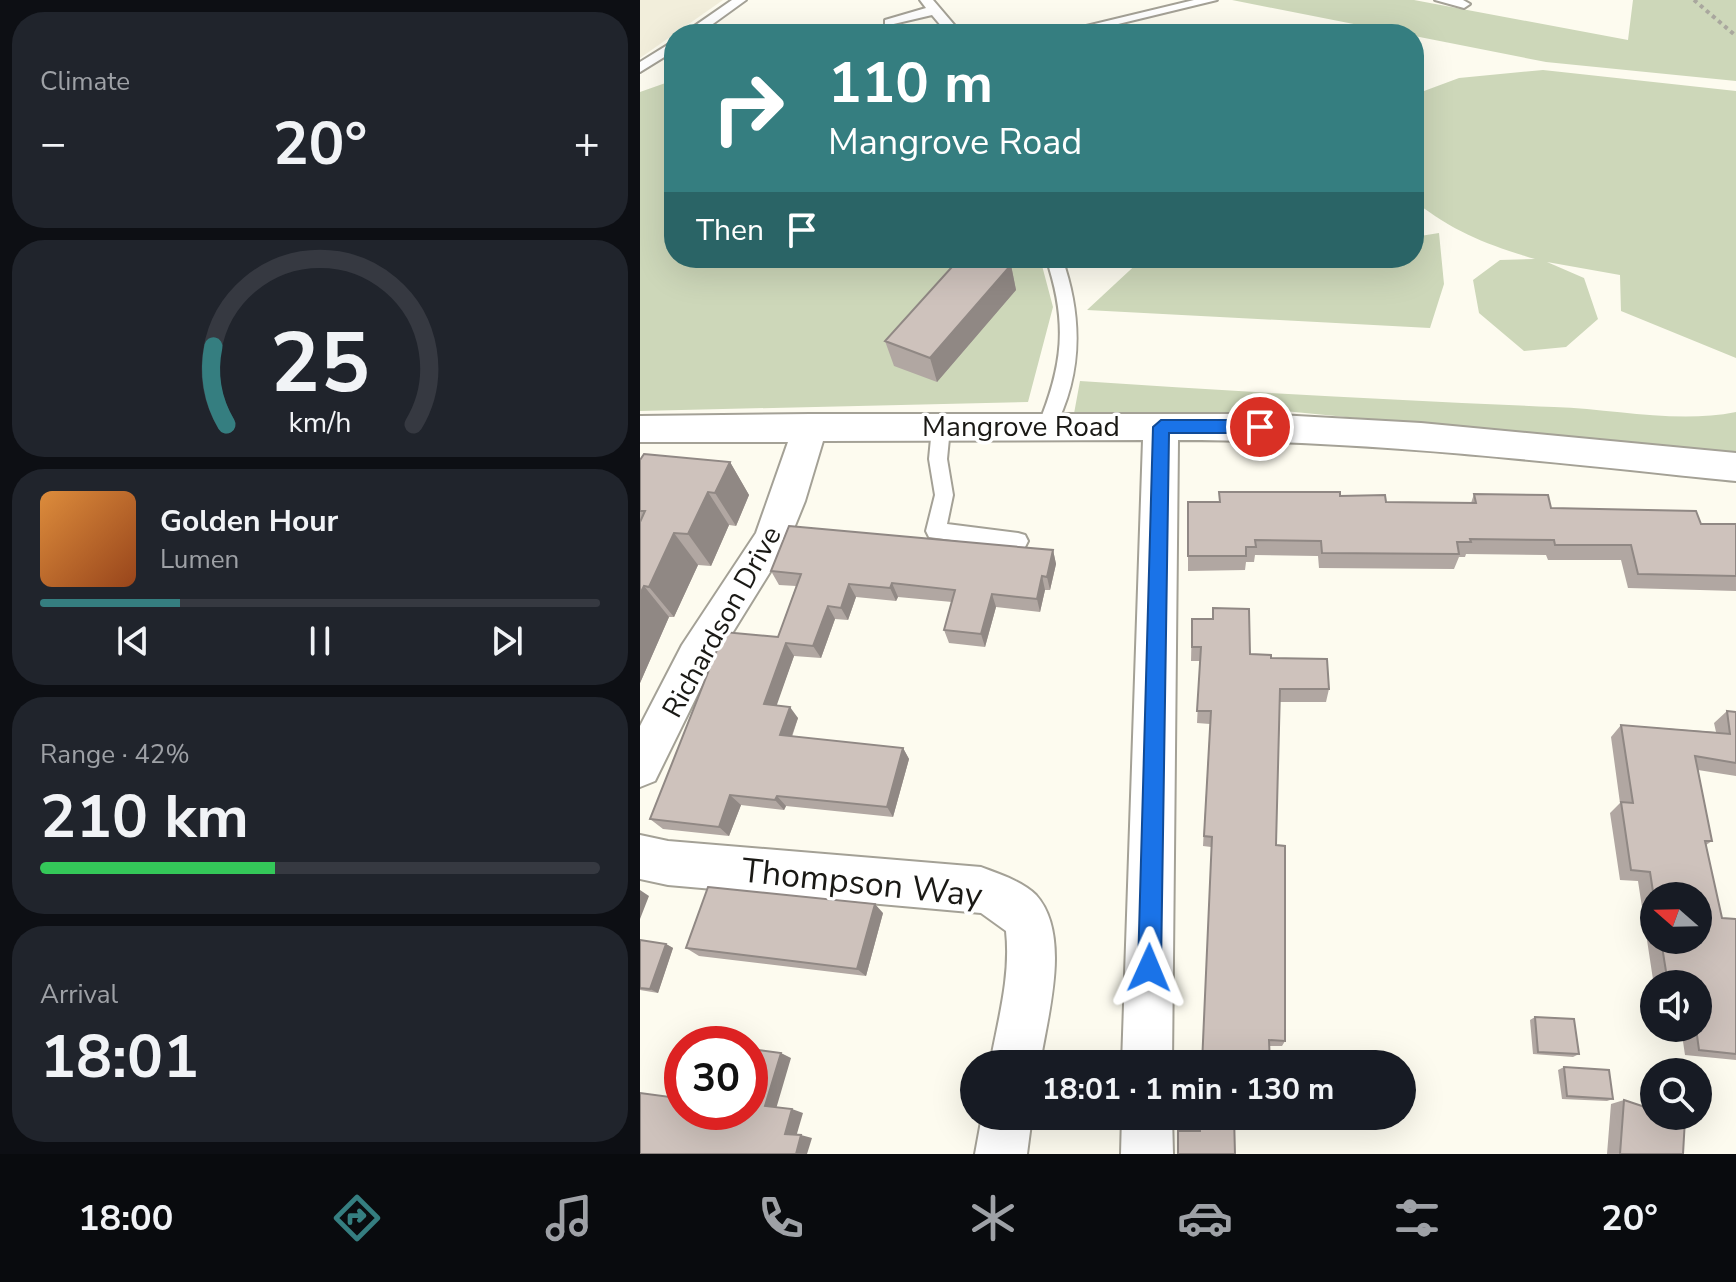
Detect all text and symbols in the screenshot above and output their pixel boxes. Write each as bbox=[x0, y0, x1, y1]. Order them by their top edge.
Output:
text: 110 m bbox=[828, 45, 993, 122]
icon: right bbox=[696, 56, 800, 160]
text: Climate bbox=[40, 64, 130, 99]
text: 20° bbox=[273, 103, 367, 185]
text: − bbox=[40, 114, 66, 174]
text: + bbox=[574, 114, 600, 174]
text: Mangrove Road bbox=[828, 118, 1082, 167]
icon: arrive bbox=[780, 208, 824, 252]
text: Then bbox=[696, 210, 764, 251]
text: 25 bbox=[270, 306, 370, 419]
pin bbox=[1226, 393, 1294, 461]
text: km/h bbox=[289, 403, 351, 442]
icon: arrive bbox=[1238, 405, 1282, 449]
street label: Mangrove Road bbox=[922, 408, 1120, 446]
text: Golden Hour bbox=[160, 501, 338, 542]
street label: Richardson Drive bbox=[654, 519, 790, 725]
text: Lumen bbox=[160, 542, 239, 577]
icon: previous bbox=[111, 619, 155, 663]
icon: pause bbox=[298, 619, 342, 663]
icon: next bbox=[485, 619, 529, 663]
text: Range · 42% bbox=[40, 737, 190, 772]
text: 210 km bbox=[40, 776, 249, 858]
street label: Thompson Way bbox=[739, 847, 985, 919]
north arrow bbox=[1640, 882, 1712, 954]
map controls bbox=[1640, 882, 1712, 1130]
position arrow bbox=[1107, 926, 1191, 1010]
button: sound bbox=[1640, 970, 1712, 1042]
text: Arrival bbox=[40, 977, 118, 1012]
text: 18:01 bbox=[40, 1016, 199, 1098]
speed limit sign: 30 bbox=[664, 1026, 768, 1130]
button: search bbox=[1640, 1058, 1712, 1130]
text: 18:01 · 1 min · 130 m bbox=[1042, 1069, 1334, 1110]
icon: directions bbox=[329, 1190, 385, 1246]
icon: music bbox=[541, 1190, 597, 1246]
icon: phone bbox=[753, 1190, 809, 1246]
icon: climate bbox=[965, 1190, 1021, 1246]
icon: car bbox=[1177, 1190, 1233, 1246]
icon: filters bbox=[1389, 1190, 1445, 1246]
text: 18:00 bbox=[78, 1194, 173, 1243]
text: 20° bbox=[1601, 1194, 1658, 1243]

